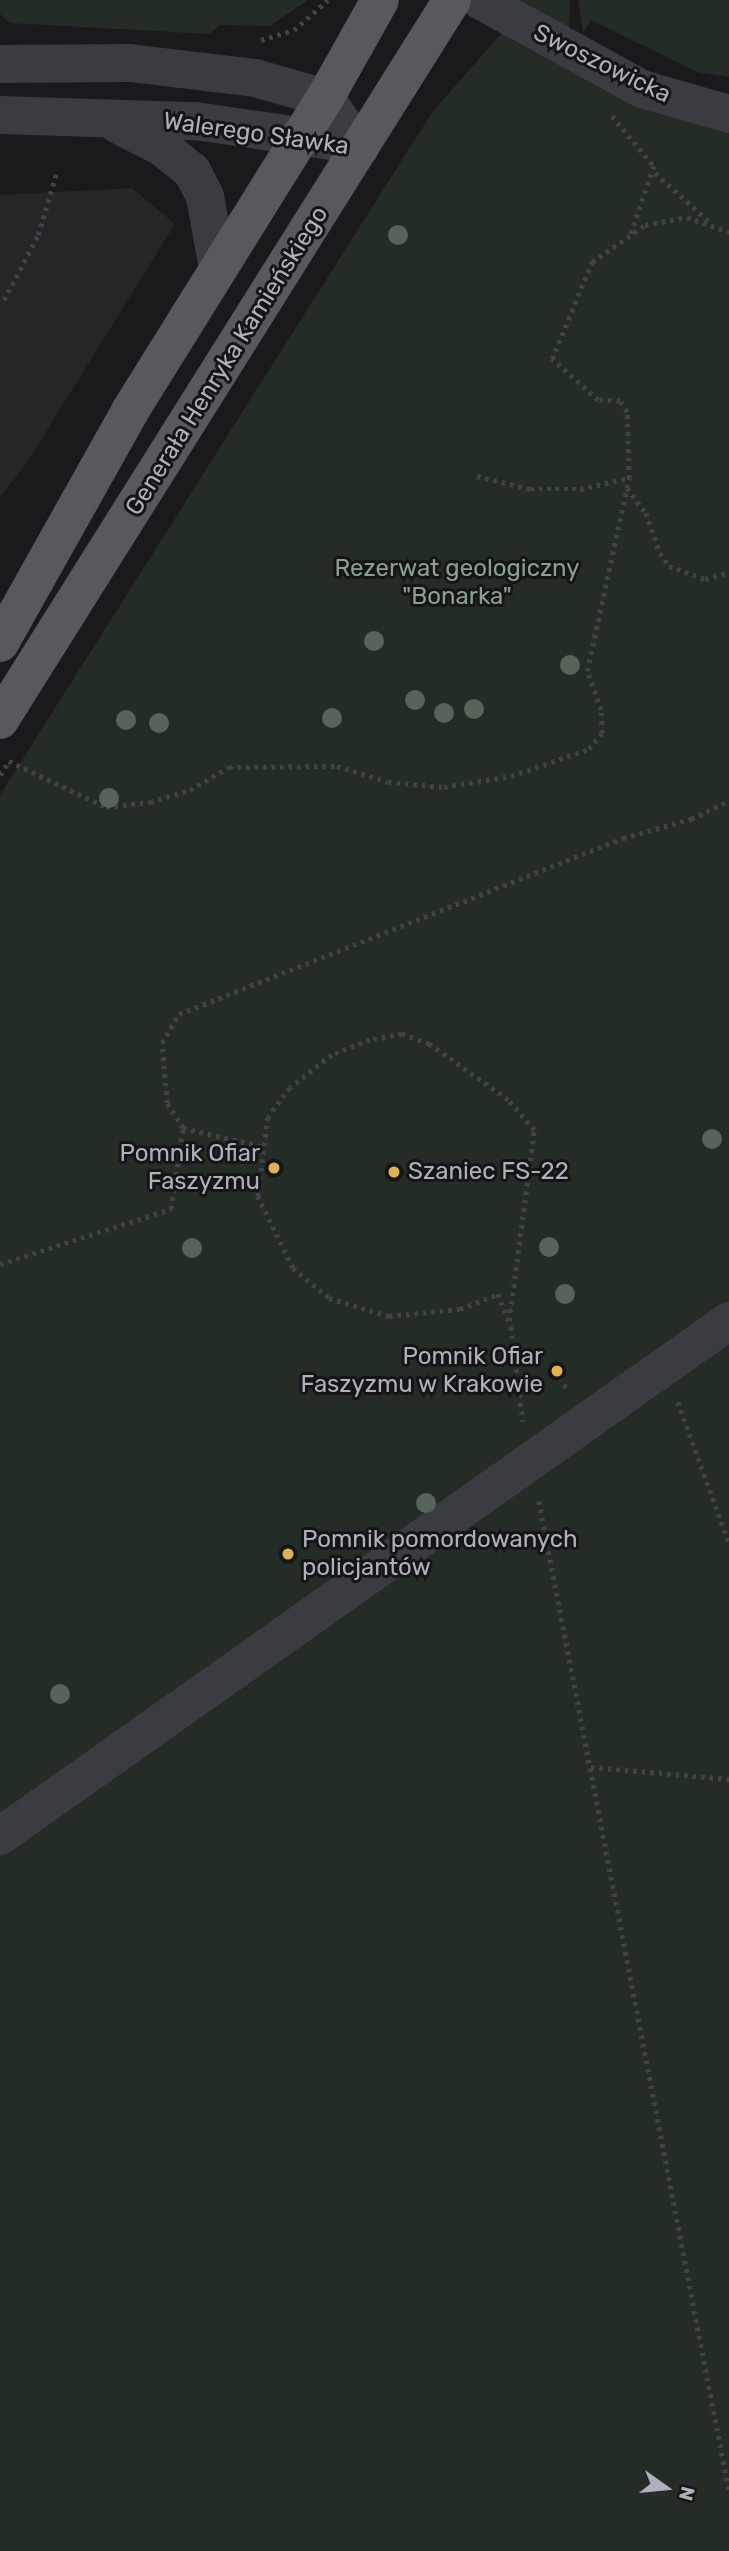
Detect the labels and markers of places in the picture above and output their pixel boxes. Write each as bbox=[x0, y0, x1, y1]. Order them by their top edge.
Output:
place label: Pomnik Ofiar Faszyzmu bbox=[119, 1140, 260, 1196]
place label: Szaniec FS-22 bbox=[408, 1158, 569, 1186]
marker: Pomnik Ofiar Faszyzmu bbox=[266, 1160, 282, 1176]
marker: Szaniec FS-22 bbox=[386, 1164, 402, 1180]
place label: Pomnik Ofiar Faszyzmu w Krakowie bbox=[299, 1343, 543, 1399]
marker: Pomnik Ofiar Faszyzmu w Krakowie bbox=[549, 1363, 565, 1379]
place label: Pomnik pomordowanych policjantów bbox=[302, 1526, 578, 1582]
marker: Pomnik pomordowanych policjantów bbox=[280, 1546, 296, 1562]

